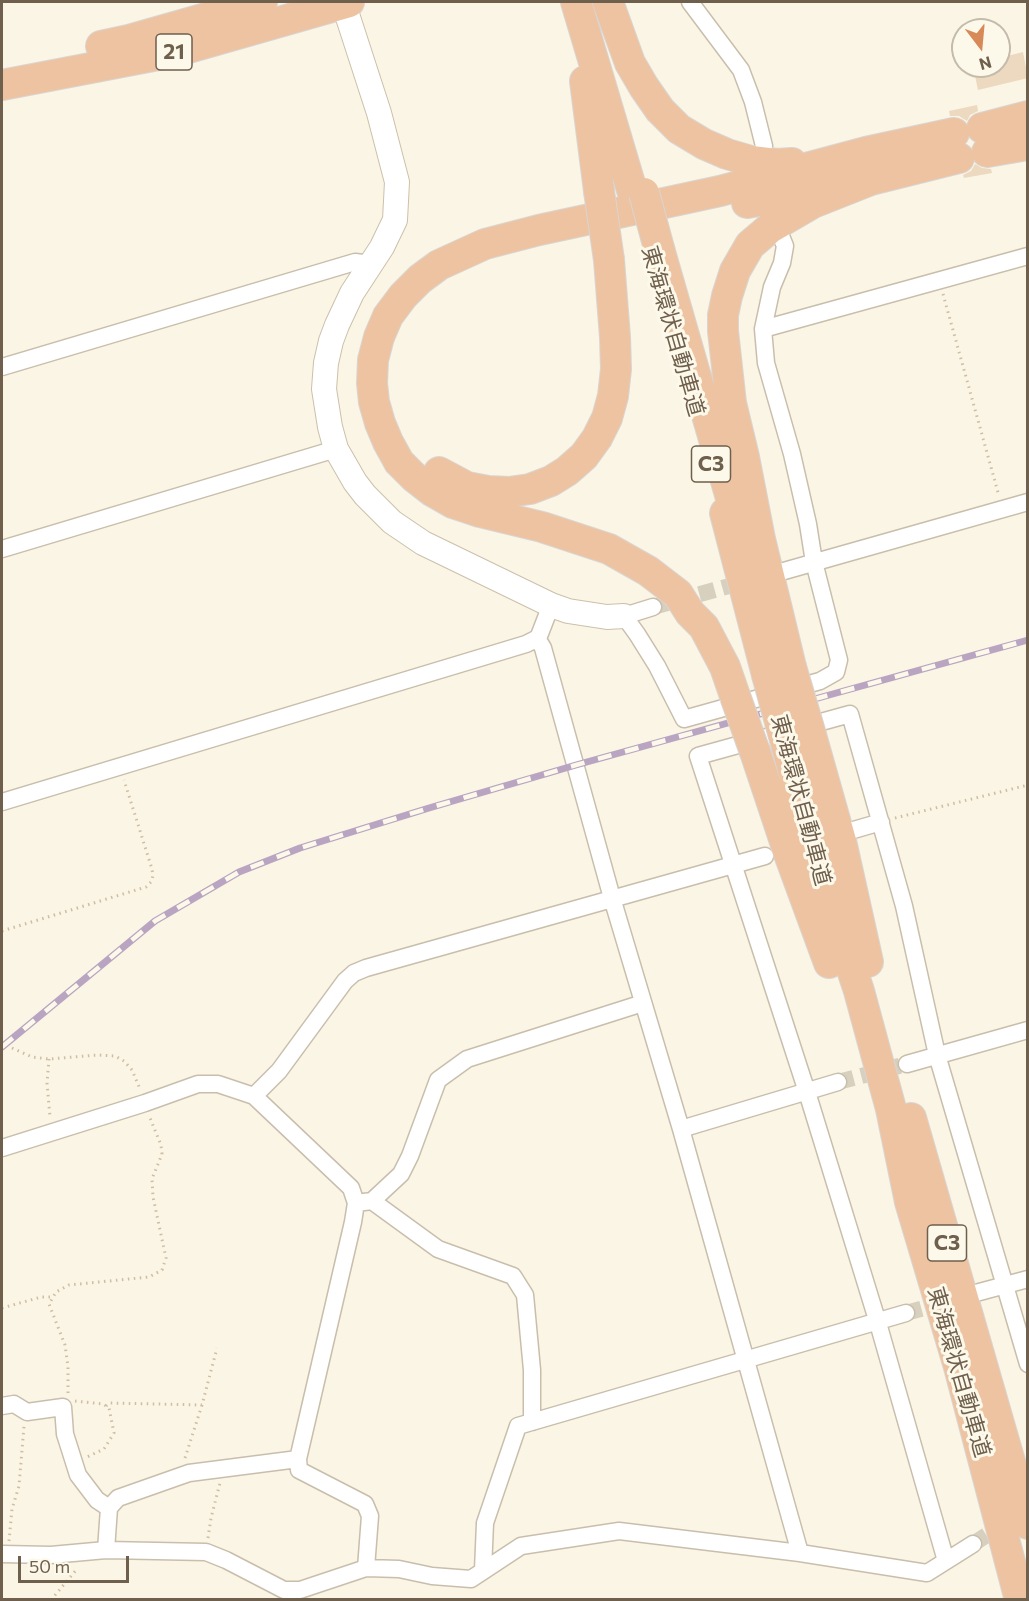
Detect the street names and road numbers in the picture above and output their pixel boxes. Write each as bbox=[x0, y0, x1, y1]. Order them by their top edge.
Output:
road number: 21 bbox=[156, 34, 192, 70]
street label: 東海環状自動車道 bbox=[636, 243, 710, 419]
road number: C3 bbox=[692, 446, 730, 482]
street label: 東海環状自動車道 bbox=[765, 712, 837, 888]
road number: C3 bbox=[928, 1225, 966, 1261]
street label: 東海環状自動車道 bbox=[922, 1284, 996, 1460]

